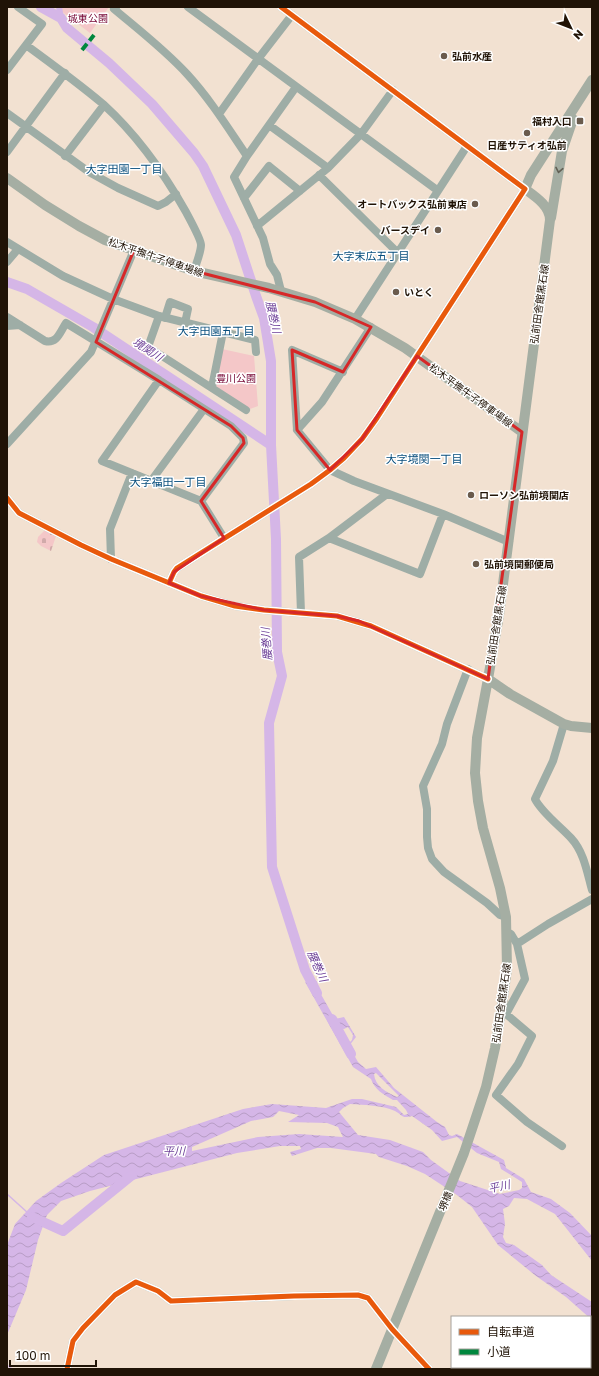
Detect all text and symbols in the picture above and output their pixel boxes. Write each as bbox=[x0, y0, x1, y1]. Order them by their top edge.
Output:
north arrow bbox=[551, 8, 591, 48]
park label: 城東公園 bbox=[68, 12, 108, 24]
text: N bbox=[571, 28, 586, 43]
place label: 弘前水産 bbox=[452, 50, 492, 62]
marker: 弘前水産 bbox=[439, 51, 449, 61]
place label: 福村入口 bbox=[532, 115, 572, 127]
marker: 福村入口 bbox=[575, 116, 585, 126]
marker: 日産サティオ弘前 bbox=[522, 128, 532, 138]
place label: 日産サティオ弘前 bbox=[487, 139, 567, 151]
district label: 大字田園一丁目 bbox=[86, 162, 163, 175]
one-way arrow bbox=[555, 166, 563, 173]
place label: オートバックス弘前東店 bbox=[357, 198, 467, 210]
marker: オートバックス弘前東店 bbox=[470, 199, 480, 209]
place label: バースデイ bbox=[381, 224, 430, 236]
marker: バースデイ bbox=[433, 225, 443, 235]
street label: 松木平撫牛子停車場線 bbox=[107, 235, 205, 279]
district label: 大字末広五丁目 bbox=[333, 249, 410, 262]
street label: 弘前田舎館黒石線 bbox=[527, 264, 551, 344]
place label: いとく bbox=[404, 286, 434, 298]
marker: いとく bbox=[391, 287, 401, 297]
water label: 腰巻川 bbox=[264, 299, 284, 336]
district label: 大字田園五丁目 bbox=[178, 324, 255, 337]
water label: 境関川 bbox=[131, 335, 166, 364]
street label: 松木平撫牛子停車場線 bbox=[427, 361, 515, 429]
park label: 豊川公園 bbox=[216, 372, 256, 384]
district label: 大字境関一丁目 bbox=[386, 452, 463, 465]
district label: 大字福田一丁目 bbox=[130, 475, 207, 488]
place label: ローソン弘前境関店 bbox=[479, 489, 569, 501]
marker: ローソン弘前境関店 bbox=[466, 490, 476, 500]
place label: 弘前境関郵便局 bbox=[484, 558, 554, 570]
marker: 弘前境関郵便局 bbox=[471, 559, 481, 569]
street label: 弘前田舎館黒石線 bbox=[484, 585, 508, 665]
water label: 腰巻川 bbox=[258, 626, 274, 661]
water label: 腰巻川 bbox=[305, 948, 331, 985]
street label: 弘前田舎館黒石線 bbox=[489, 963, 513, 1043]
water label: 平川 bbox=[163, 1144, 186, 1157]
water label: 平川 bbox=[487, 1177, 512, 1195]
street label: 堺橋 bbox=[436, 1189, 454, 1213]
legend bbox=[451, 1316, 591, 1368]
text: 自転車道 bbox=[487, 1324, 535, 1339]
scale bar bbox=[10, 1342, 96, 1368]
text: 小道 bbox=[487, 1344, 511, 1359]
text: 100 m bbox=[16, 1348, 50, 1363]

